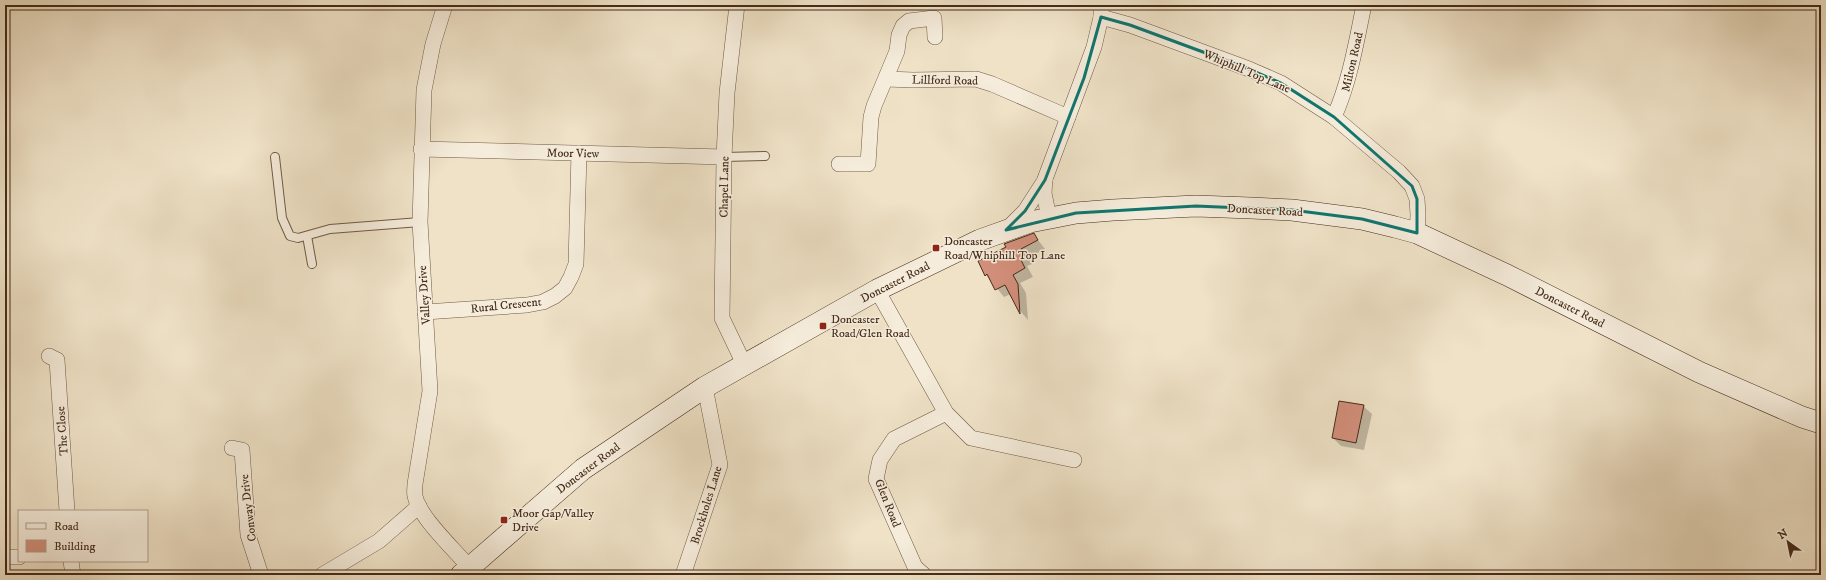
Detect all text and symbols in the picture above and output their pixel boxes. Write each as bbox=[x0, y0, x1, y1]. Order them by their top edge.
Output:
street label: Milton Road bbox=[1338, 31, 1367, 94]
street label: Whiphill Top Lane bbox=[1200, 46, 1293, 97]
street label: Lillford Road bbox=[912, 72, 978, 89]
street label: Moor View bbox=[547, 146, 600, 161]
street label: Chapel Lane bbox=[716, 156, 733, 218]
street label: Doncaster Road bbox=[1227, 201, 1303, 220]
place label: Doncaster Road/Whiphill Top Lane bbox=[944, 234, 1065, 263]
marker: Doncaster Road/Whiphill Top Lane bbox=[931, 243, 941, 253]
street label: Doncaster Road bbox=[858, 259, 932, 306]
street label: Valley Drive bbox=[415, 265, 434, 326]
street label: Doncaster Road bbox=[1533, 284, 1607, 331]
street label: Rural Crescent bbox=[470, 294, 542, 317]
place label: Doncaster Road/Glen Road bbox=[831, 312, 910, 341]
marker: Doncaster Road/Glen Road bbox=[818, 321, 828, 331]
street label: The Close bbox=[53, 406, 72, 456]
street label: Doncaster Road bbox=[553, 440, 623, 497]
street label: Brockholes Lane bbox=[687, 464, 726, 546]
street label: Conway Drive bbox=[237, 473, 260, 542]
street label: Glen Road bbox=[871, 477, 904, 529]
place label: Moor Gap/Valley Drive bbox=[512, 506, 594, 535]
legend bbox=[18, 510, 148, 562]
marker: Moor Gap/Valley Drive bbox=[499, 515, 509, 525]
text: Road bbox=[54, 519, 79, 534]
north arrow bbox=[1768, 522, 1808, 562]
text: N bbox=[1775, 526, 1791, 543]
text: Building bbox=[54, 539, 95, 554]

